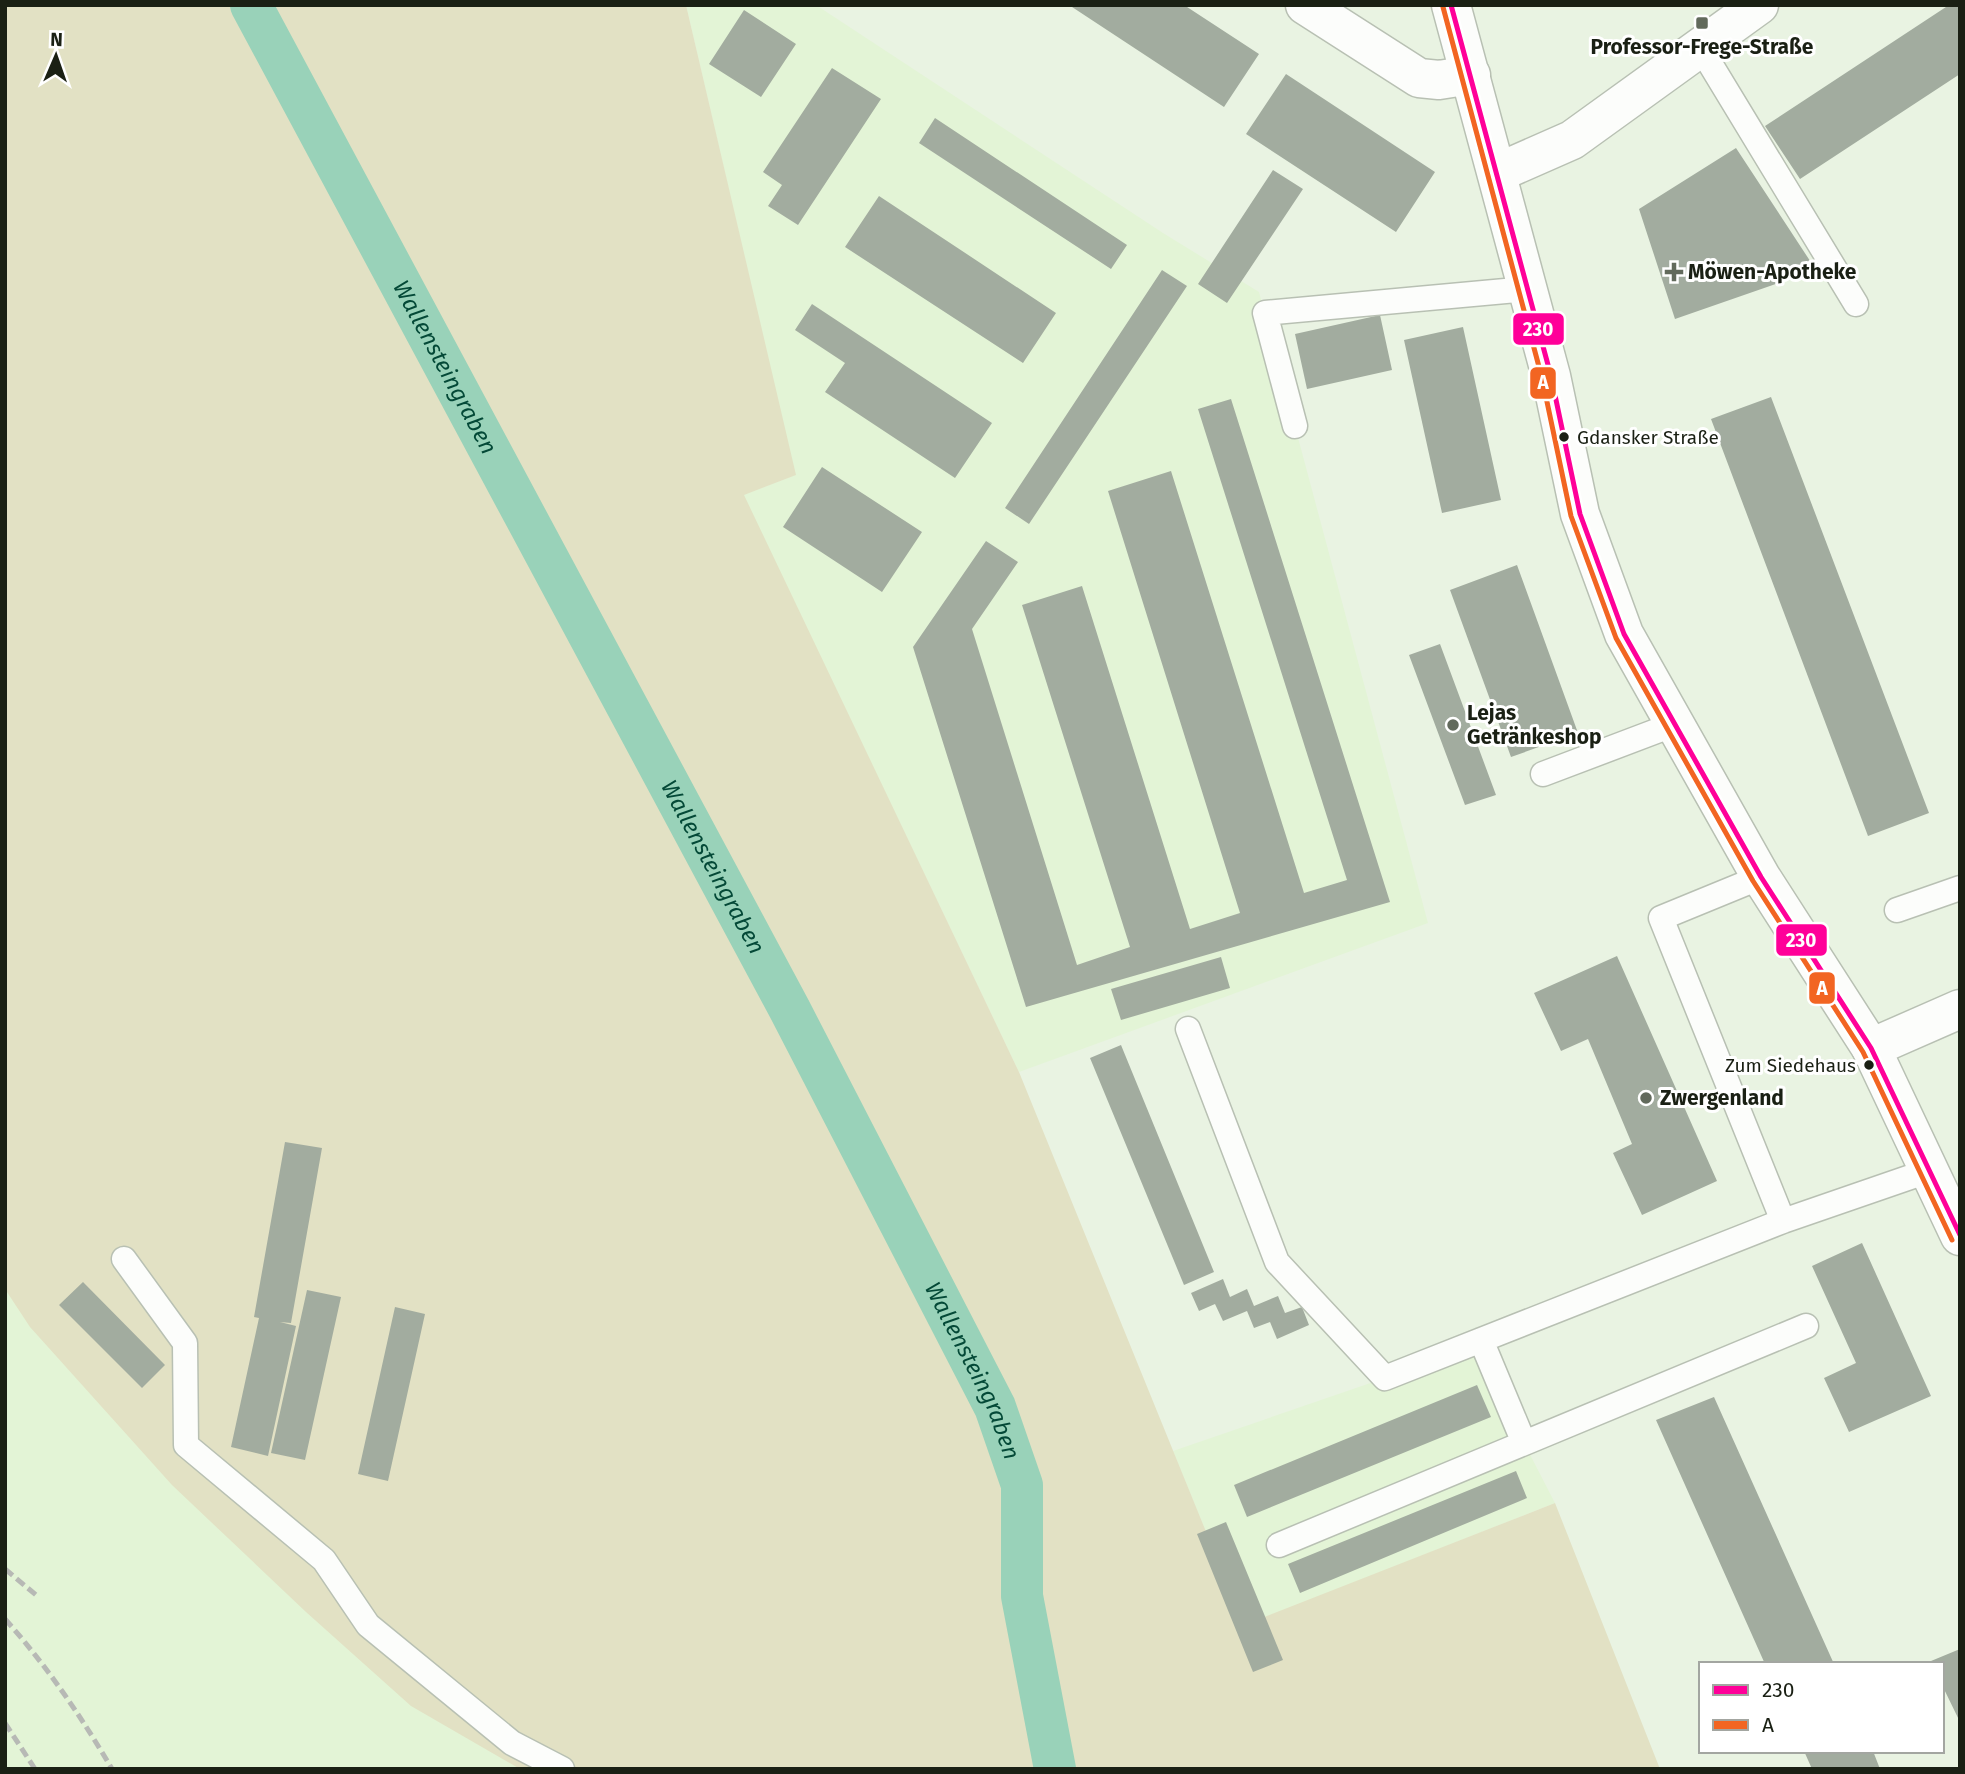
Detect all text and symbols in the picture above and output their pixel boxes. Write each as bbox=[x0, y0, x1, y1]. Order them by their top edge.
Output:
marker: Professor-Frege-Straße bbox=[1694, 15, 1710, 31]
north arrow bbox=[21, 21, 91, 91]
text: N bbox=[50, 28, 63, 51]
place label: Professor-Frege-Straße bbox=[1591, 34, 1814, 60]
place label: Möwen-Apotheke bbox=[1688, 259, 1857, 285]
marker: Möwen-Apotheke bbox=[1666, 264, 1682, 280]
water label: Wallensteingraben bbox=[387, 275, 503, 459]
line badge: 230 bbox=[1512, 312, 1565, 346]
text: 230 bbox=[1523, 318, 1553, 341]
line badge: A bbox=[1529, 366, 1557, 400]
text: A bbox=[1536, 371, 1549, 394]
place label: Gdansker Straße bbox=[1577, 426, 1719, 449]
marker: Gdansker Straße bbox=[1557, 430, 1571, 444]
place label: Lejas Getränkeshop bbox=[1467, 700, 1602, 750]
marker: Lejas Getränkeshop bbox=[1445, 717, 1461, 733]
water label: Wallensteingraben bbox=[655, 775, 771, 959]
line badge: 230 bbox=[1775, 923, 1828, 957]
text: 230 bbox=[1786, 929, 1816, 952]
line badge: A bbox=[1808, 971, 1836, 1005]
text: A bbox=[1815, 977, 1828, 1000]
place label: Zum Siedehaus bbox=[1725, 1054, 1856, 1077]
marker: Zum Siedehaus bbox=[1862, 1058, 1876, 1072]
place label: Zwergenland bbox=[1660, 1085, 1784, 1111]
marker: Zwergenland bbox=[1638, 1090, 1654, 1106]
water label: Wallensteingraben bbox=[919, 1277, 1026, 1463]
legend bbox=[1699, 1662, 1944, 1753]
text: 230 bbox=[1762, 1677, 1795, 1703]
text: A bbox=[1762, 1712, 1774, 1738]

